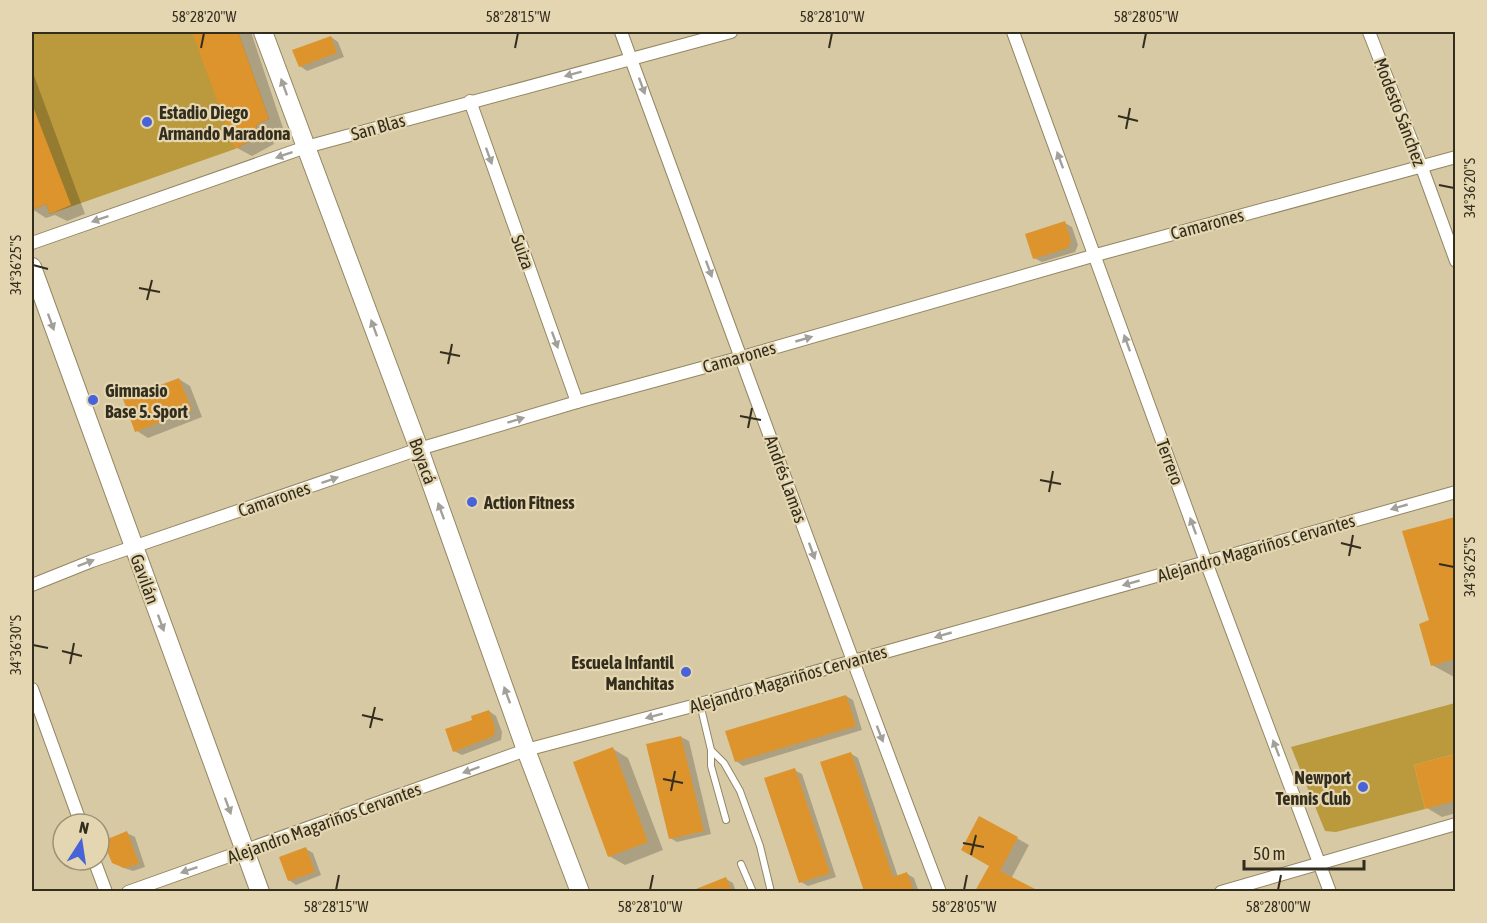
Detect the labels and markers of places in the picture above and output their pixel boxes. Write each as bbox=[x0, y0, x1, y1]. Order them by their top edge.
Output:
place label: Estadio Diego Armando Maradona bbox=[158, 102, 291, 144]
marker: Estadio Diego Armando Maradona bbox=[140, 115, 154, 129]
place label: Gimnasio Base 5. Sport bbox=[105, 380, 189, 422]
marker: Gimnasio Base 5. Sport bbox=[86, 393, 100, 407]
place label: Action Fitness bbox=[483, 492, 575, 513]
marker: Action Fitness bbox=[465, 495, 479, 509]
place label: Escuela Infantil Manchitas bbox=[571, 652, 675, 694]
marker: Escuela Infantil Manchitas bbox=[679, 665, 693, 679]
place label: Newport Tennis Club bbox=[1275, 767, 1352, 809]
marker: Newport Tennis Club bbox=[1356, 780, 1370, 794]

